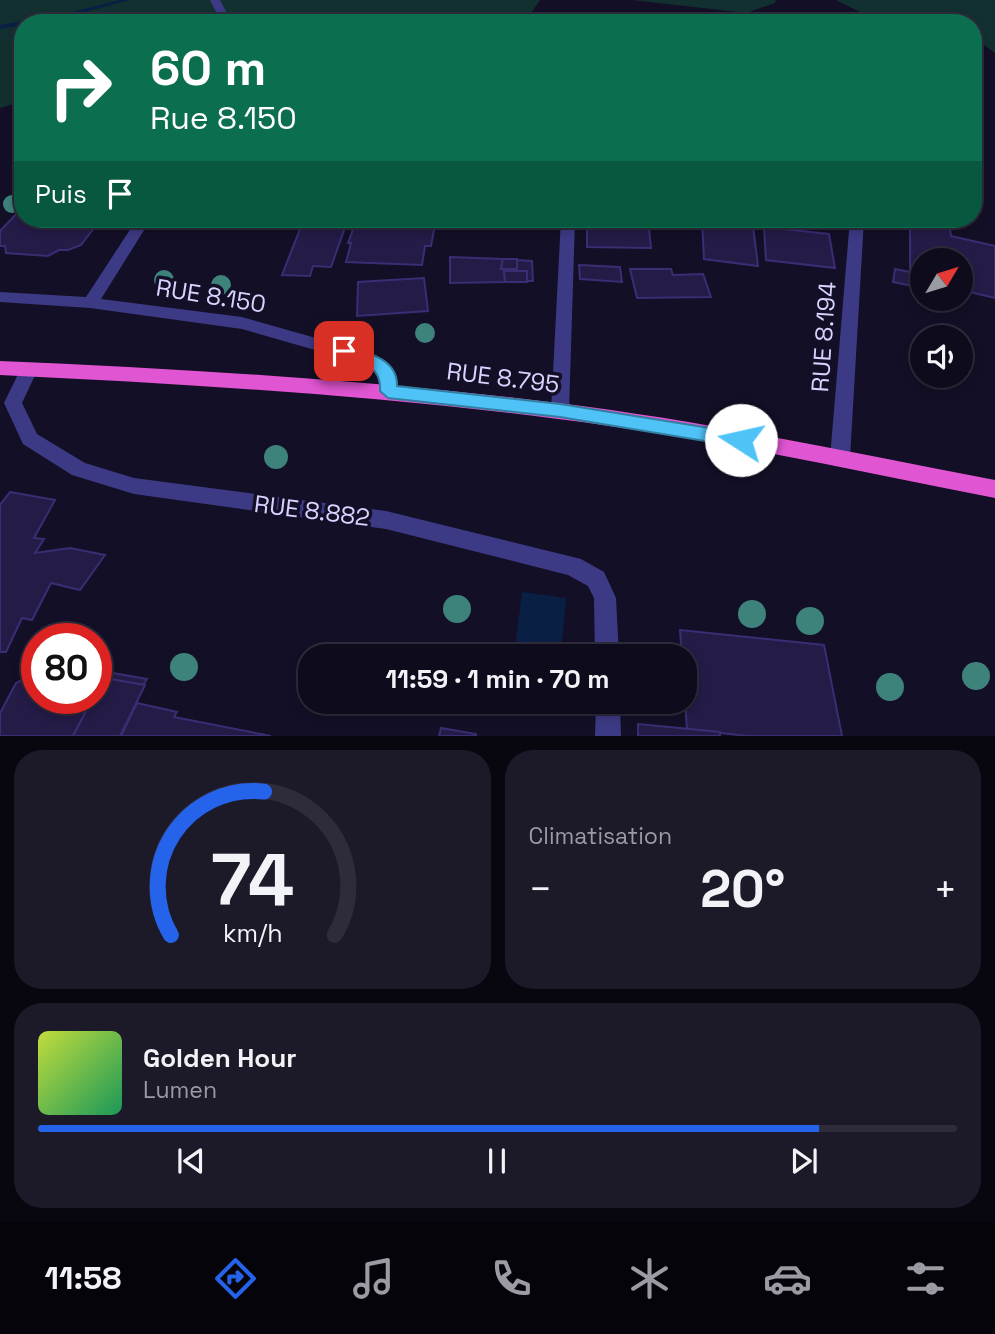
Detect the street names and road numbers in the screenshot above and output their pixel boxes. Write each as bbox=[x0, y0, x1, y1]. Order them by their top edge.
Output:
street label: RUE 8.150 bbox=[154, 272, 268, 319]
street label: RUE 8.194 bbox=[804, 281, 843, 393]
street label: RUE 8.795 bbox=[445, 355, 561, 400]
street label: RUE 8.882 bbox=[252, 488, 372, 533]

